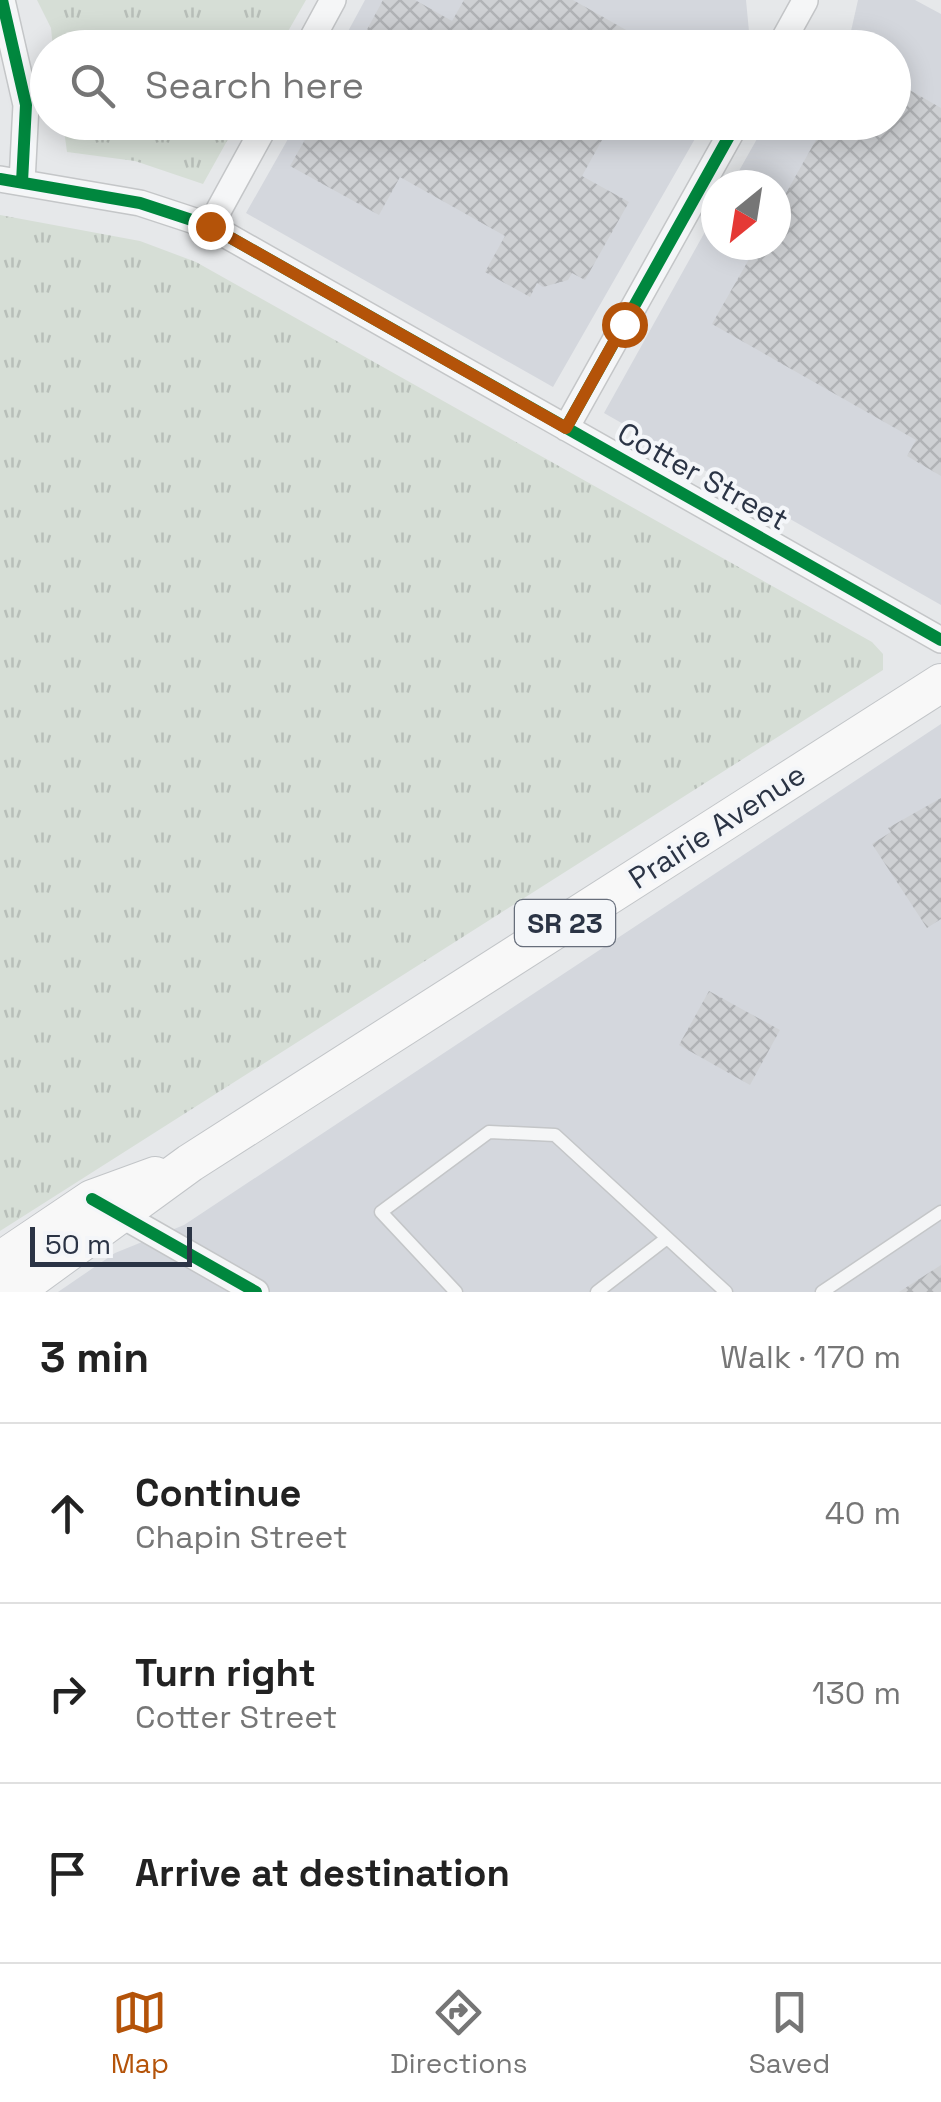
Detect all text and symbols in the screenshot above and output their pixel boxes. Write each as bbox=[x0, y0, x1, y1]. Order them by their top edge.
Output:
search box bbox=[30, 30, 911, 140]
icon: search bbox=[65, 58, 120, 113]
text: Search here bbox=[145, 61, 364, 109]
north arrow bbox=[701, 170, 791, 260]
route end bbox=[188, 204, 234, 250]
route start bbox=[602, 302, 648, 348]
street label: Cotter Street bbox=[611, 413, 795, 539]
street label: Prairie Avenue bbox=[621, 754, 813, 898]
road number: SR 23 bbox=[515, 900, 615, 946]
scale bar bbox=[30, 1222, 192, 1266]
text: 50 m bbox=[45, 1226, 111, 1262]
text: 3 min bbox=[40, 1331, 149, 1384]
text: Walk · 170 m bbox=[720, 1337, 901, 1377]
text: Continue bbox=[135, 1469, 301, 1517]
icon: ahead bbox=[40, 1486, 95, 1541]
text: 40 m bbox=[825, 1493, 901, 1533]
text: Chapin Street bbox=[135, 1517, 348, 1557]
text: Turn right bbox=[135, 1649, 316, 1697]
icon: right bbox=[40, 1666, 95, 1721]
text: 130 m bbox=[812, 1673, 901, 1713]
text: Cotter Street bbox=[135, 1697, 337, 1737]
icon: arrive bbox=[40, 1846, 95, 1901]
text: Arrive at destination bbox=[135, 1849, 510, 1897]
tab: Map bbox=[111, 1985, 169, 2081]
tab: Directions bbox=[390, 1985, 527, 2081]
tab: Saved bbox=[749, 1985, 830, 2081]

